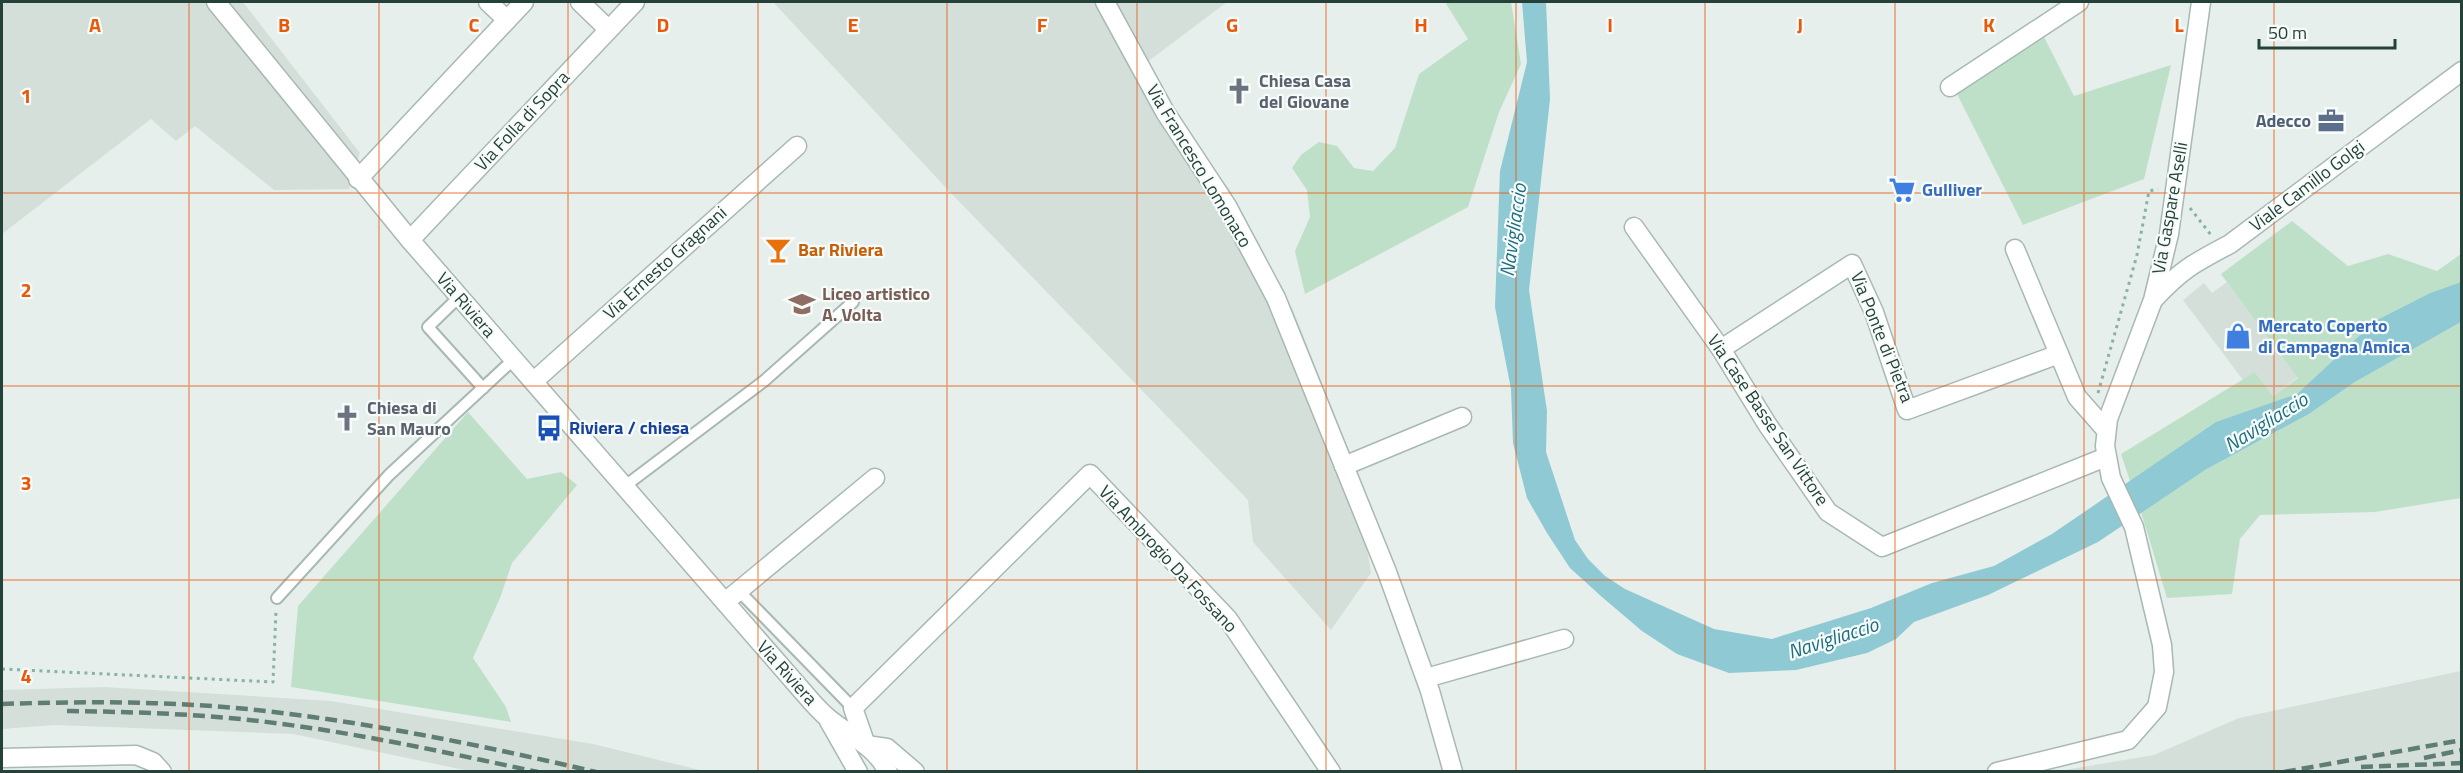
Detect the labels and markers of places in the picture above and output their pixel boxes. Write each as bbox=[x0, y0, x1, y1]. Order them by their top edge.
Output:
place label: Chiesa Casa del Giovane bbox=[1259, 67, 1351, 115]
church icon: Chiesa Casa del Giovane bbox=[1224, 76, 1254, 106]
office icon: Adecco bbox=[2316, 106, 2346, 136]
place label: Adecco bbox=[2256, 107, 2311, 134]
supermarket icon: Gulliver bbox=[1887, 175, 1917, 205]
place label: Gulliver bbox=[1922, 176, 1982, 203]
bar icon: Bar Riviera bbox=[763, 235, 793, 265]
place label: Bar Riviera bbox=[798, 236, 883, 263]
place label: Liceo artistico A. Volta bbox=[822, 280, 930, 328]
school or university icon: Liceo artistico A. Volta bbox=[787, 289, 817, 319]
place label: Mercato Coperto di Campagna Amica bbox=[2258, 312, 2410, 360]
shop icon: Mercato Coperto di Campagna Amica bbox=[2223, 321, 2253, 351]
place label: Chiesa di San Mauro bbox=[367, 394, 451, 442]
church icon: Chiesa di San Mauro bbox=[332, 403, 362, 433]
bus stop icon: Riviera / chiesa bbox=[534, 413, 564, 443]
place label: Riviera / chiesa bbox=[569, 414, 689, 441]

